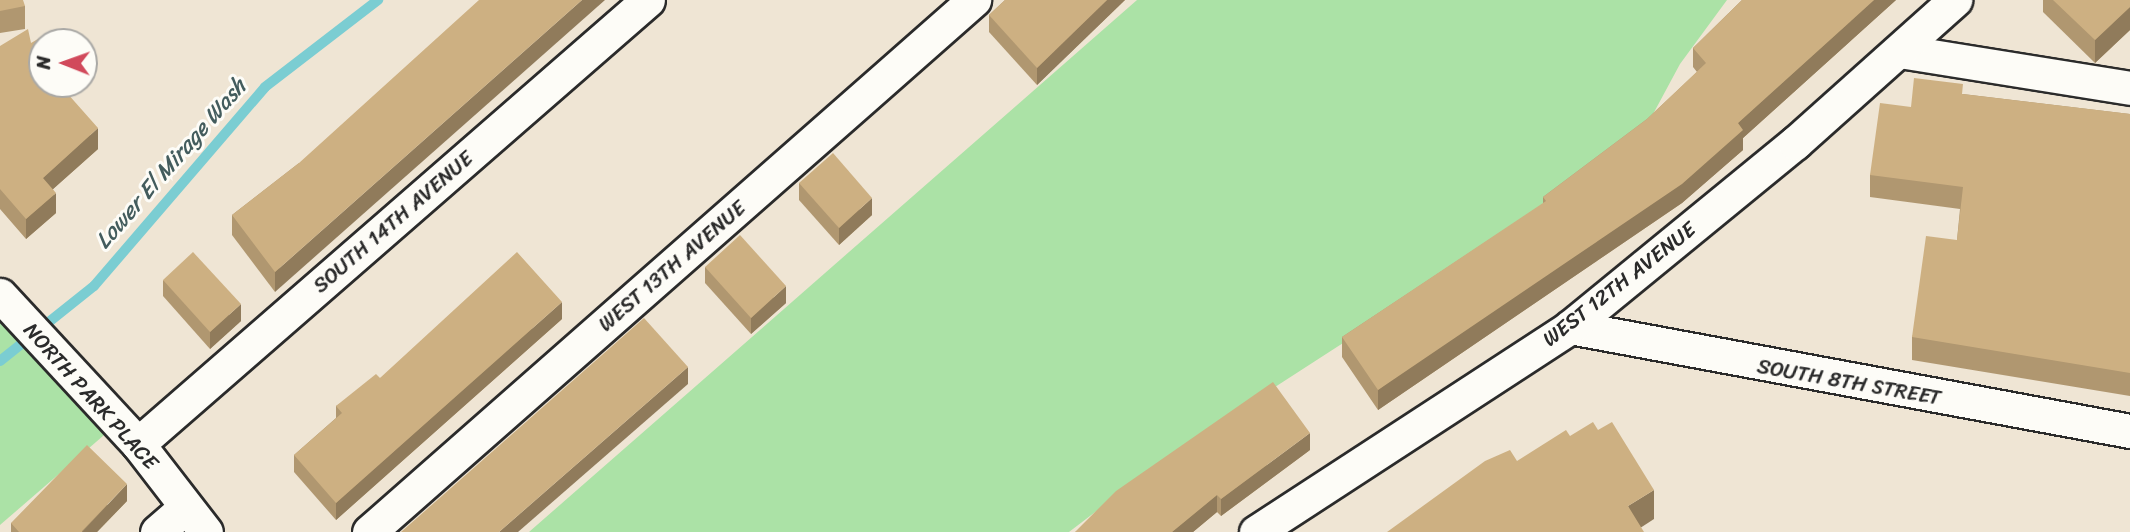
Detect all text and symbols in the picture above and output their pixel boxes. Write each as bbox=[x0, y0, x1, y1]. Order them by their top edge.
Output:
north arrow bbox=[28, 28, 98, 98]
text: N bbox=[27, 56, 60, 70]
water label: Lower El Mirage Wash bbox=[89, 73, 253, 255]
street label: SOUTH 14TH AVENUE bbox=[308, 146, 478, 298]
street label: WEST 13TH AVENUE bbox=[593, 195, 751, 337]
street label: WEST 12TH AVENUE bbox=[1537, 216, 1701, 352]
street label: NORTH PARK PLACE bbox=[19, 318, 163, 474]
street label: SOUTH 8TH STREET bbox=[1754, 353, 1944, 411]

